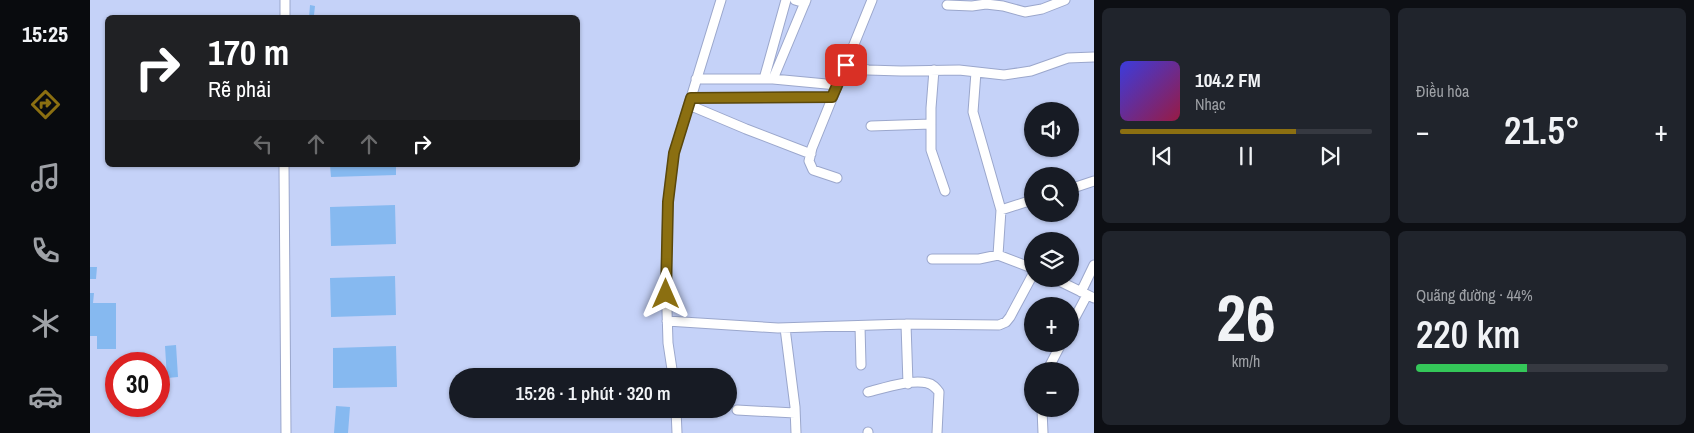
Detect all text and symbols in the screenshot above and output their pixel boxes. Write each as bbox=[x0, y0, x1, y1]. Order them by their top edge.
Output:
text: 15:25 bbox=[22, 19, 68, 49]
text: 170 m bbox=[208, 29, 289, 76]
icon: right bbox=[125, 35, 190, 100]
pin bbox=[825, 44, 867, 86]
icon: arrive bbox=[832, 51, 860, 79]
text: 104.2 FM bbox=[1195, 67, 1261, 93]
text: Rẽ phải bbox=[208, 74, 271, 104]
text: Điều hòa bbox=[1416, 80, 1469, 102]
icon: directions bbox=[28, 87, 63, 122]
text: Nhạc bbox=[1195, 93, 1226, 115]
map controls bbox=[1024, 102, 1079, 417]
button: sound bbox=[1024, 102, 1079, 157]
text: 21.5° bbox=[1504, 105, 1580, 156]
text: − bbox=[1416, 112, 1429, 150]
text: + bbox=[1655, 112, 1668, 150]
icon: left bbox=[249, 130, 277, 158]
icon: ahead bbox=[302, 130, 330, 158]
icon: ahead bbox=[355, 130, 383, 158]
icon: right bbox=[408, 130, 436, 158]
icon: previous bbox=[1148, 142, 1176, 170]
icon: pause bbox=[1232, 142, 1260, 170]
icon: next bbox=[1316, 142, 1344, 170]
icon: music bbox=[28, 160, 63, 195]
button: search bbox=[1024, 167, 1079, 222]
button: layers bbox=[1024, 232, 1079, 287]
icon: phone bbox=[28, 233, 63, 268]
position arrow bbox=[639, 267, 691, 319]
text: 26 bbox=[1216, 274, 1276, 361]
text: Quãng đường · 44% bbox=[1416, 284, 1533, 306]
button: + bbox=[1024, 297, 1079, 352]
icon: climate bbox=[28, 306, 63, 341]
text: 220 km bbox=[1416, 309, 1520, 360]
text: km/h bbox=[1232, 350, 1260, 372]
speed limit sign: 30 bbox=[105, 352, 170, 417]
button: − bbox=[1024, 362, 1079, 417]
icon: car bbox=[28, 379, 63, 414]
text: 15:26 · 1 phút · 320 m bbox=[515, 380, 671, 406]

